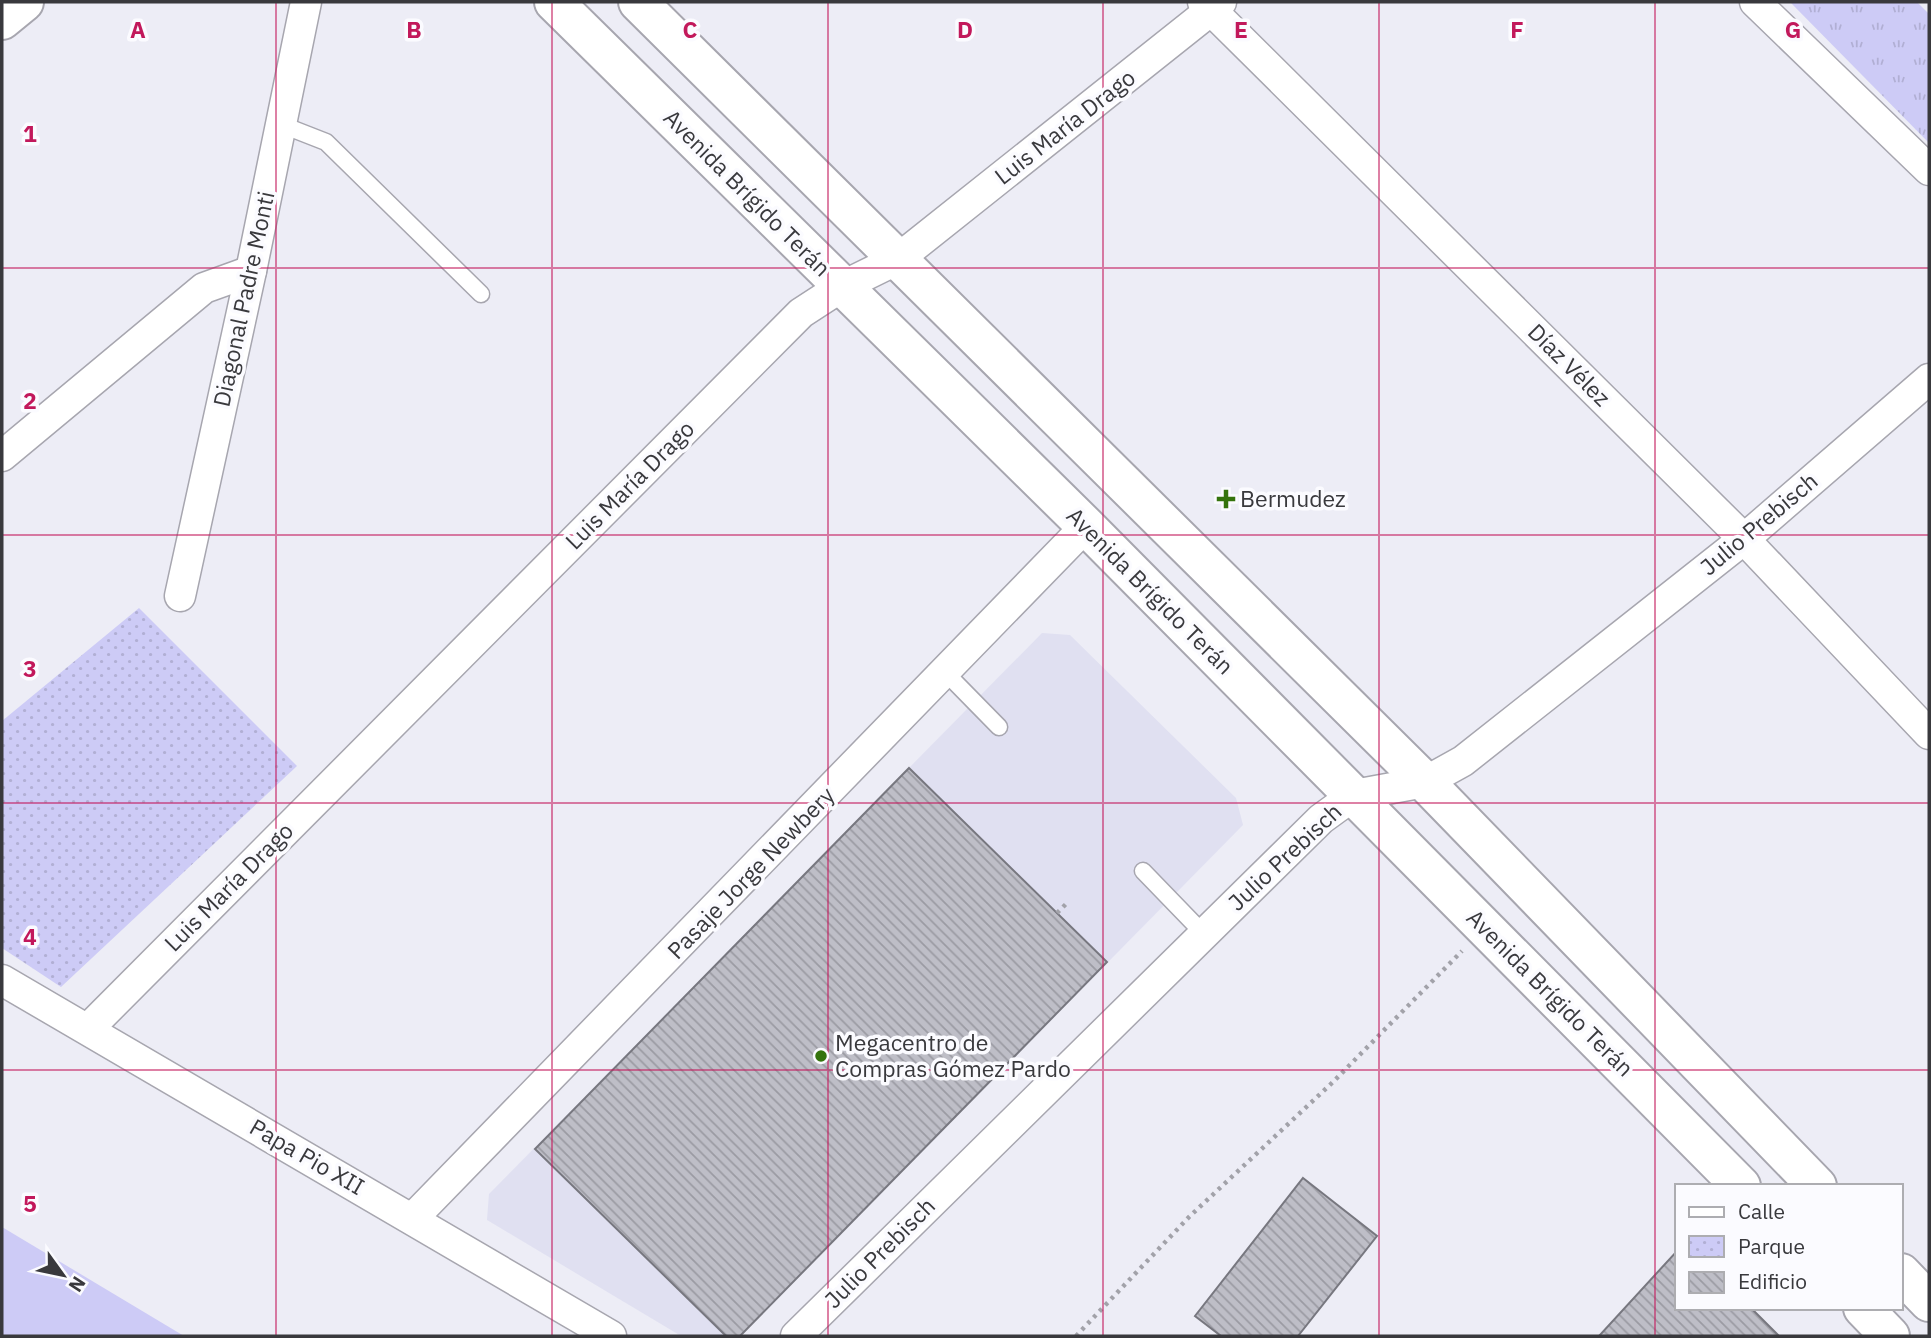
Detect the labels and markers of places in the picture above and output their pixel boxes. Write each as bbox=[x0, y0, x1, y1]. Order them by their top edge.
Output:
place label: Bermudez bbox=[1240, 483, 1346, 513]
marker: Bermudez bbox=[1218, 491, 1234, 507]
place label: Megacentro de Compras Gómez Pardo bbox=[835, 1027, 1071, 1083]
marker: Megacentro de Compras Gómez Pardo bbox=[813, 1048, 829, 1064]

